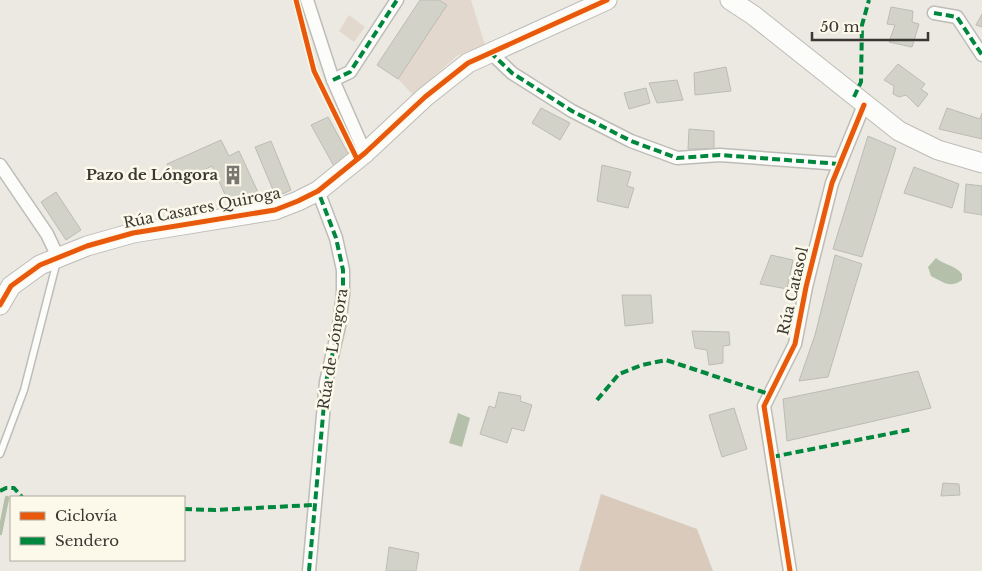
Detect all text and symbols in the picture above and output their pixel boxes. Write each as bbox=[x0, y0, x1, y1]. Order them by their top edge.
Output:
scale bar bbox=[812, 10, 928, 42]
text: 50 m bbox=[820, 17, 860, 36]
building icon: Pazo de Lóngora bbox=[222, 164, 244, 186]
place label: Pazo de Lóngora bbox=[86, 165, 218, 184]
street label: Rúa Casares Quiroga bbox=[122, 183, 283, 232]
street label: Rúa Catasol bbox=[773, 245, 812, 337]
street label: Rúa de Lóngora bbox=[314, 286, 352, 411]
legend bbox=[10, 496, 185, 561]
text: Ciclovía bbox=[55, 506, 118, 525]
text: Sendero bbox=[55, 531, 119, 550]

